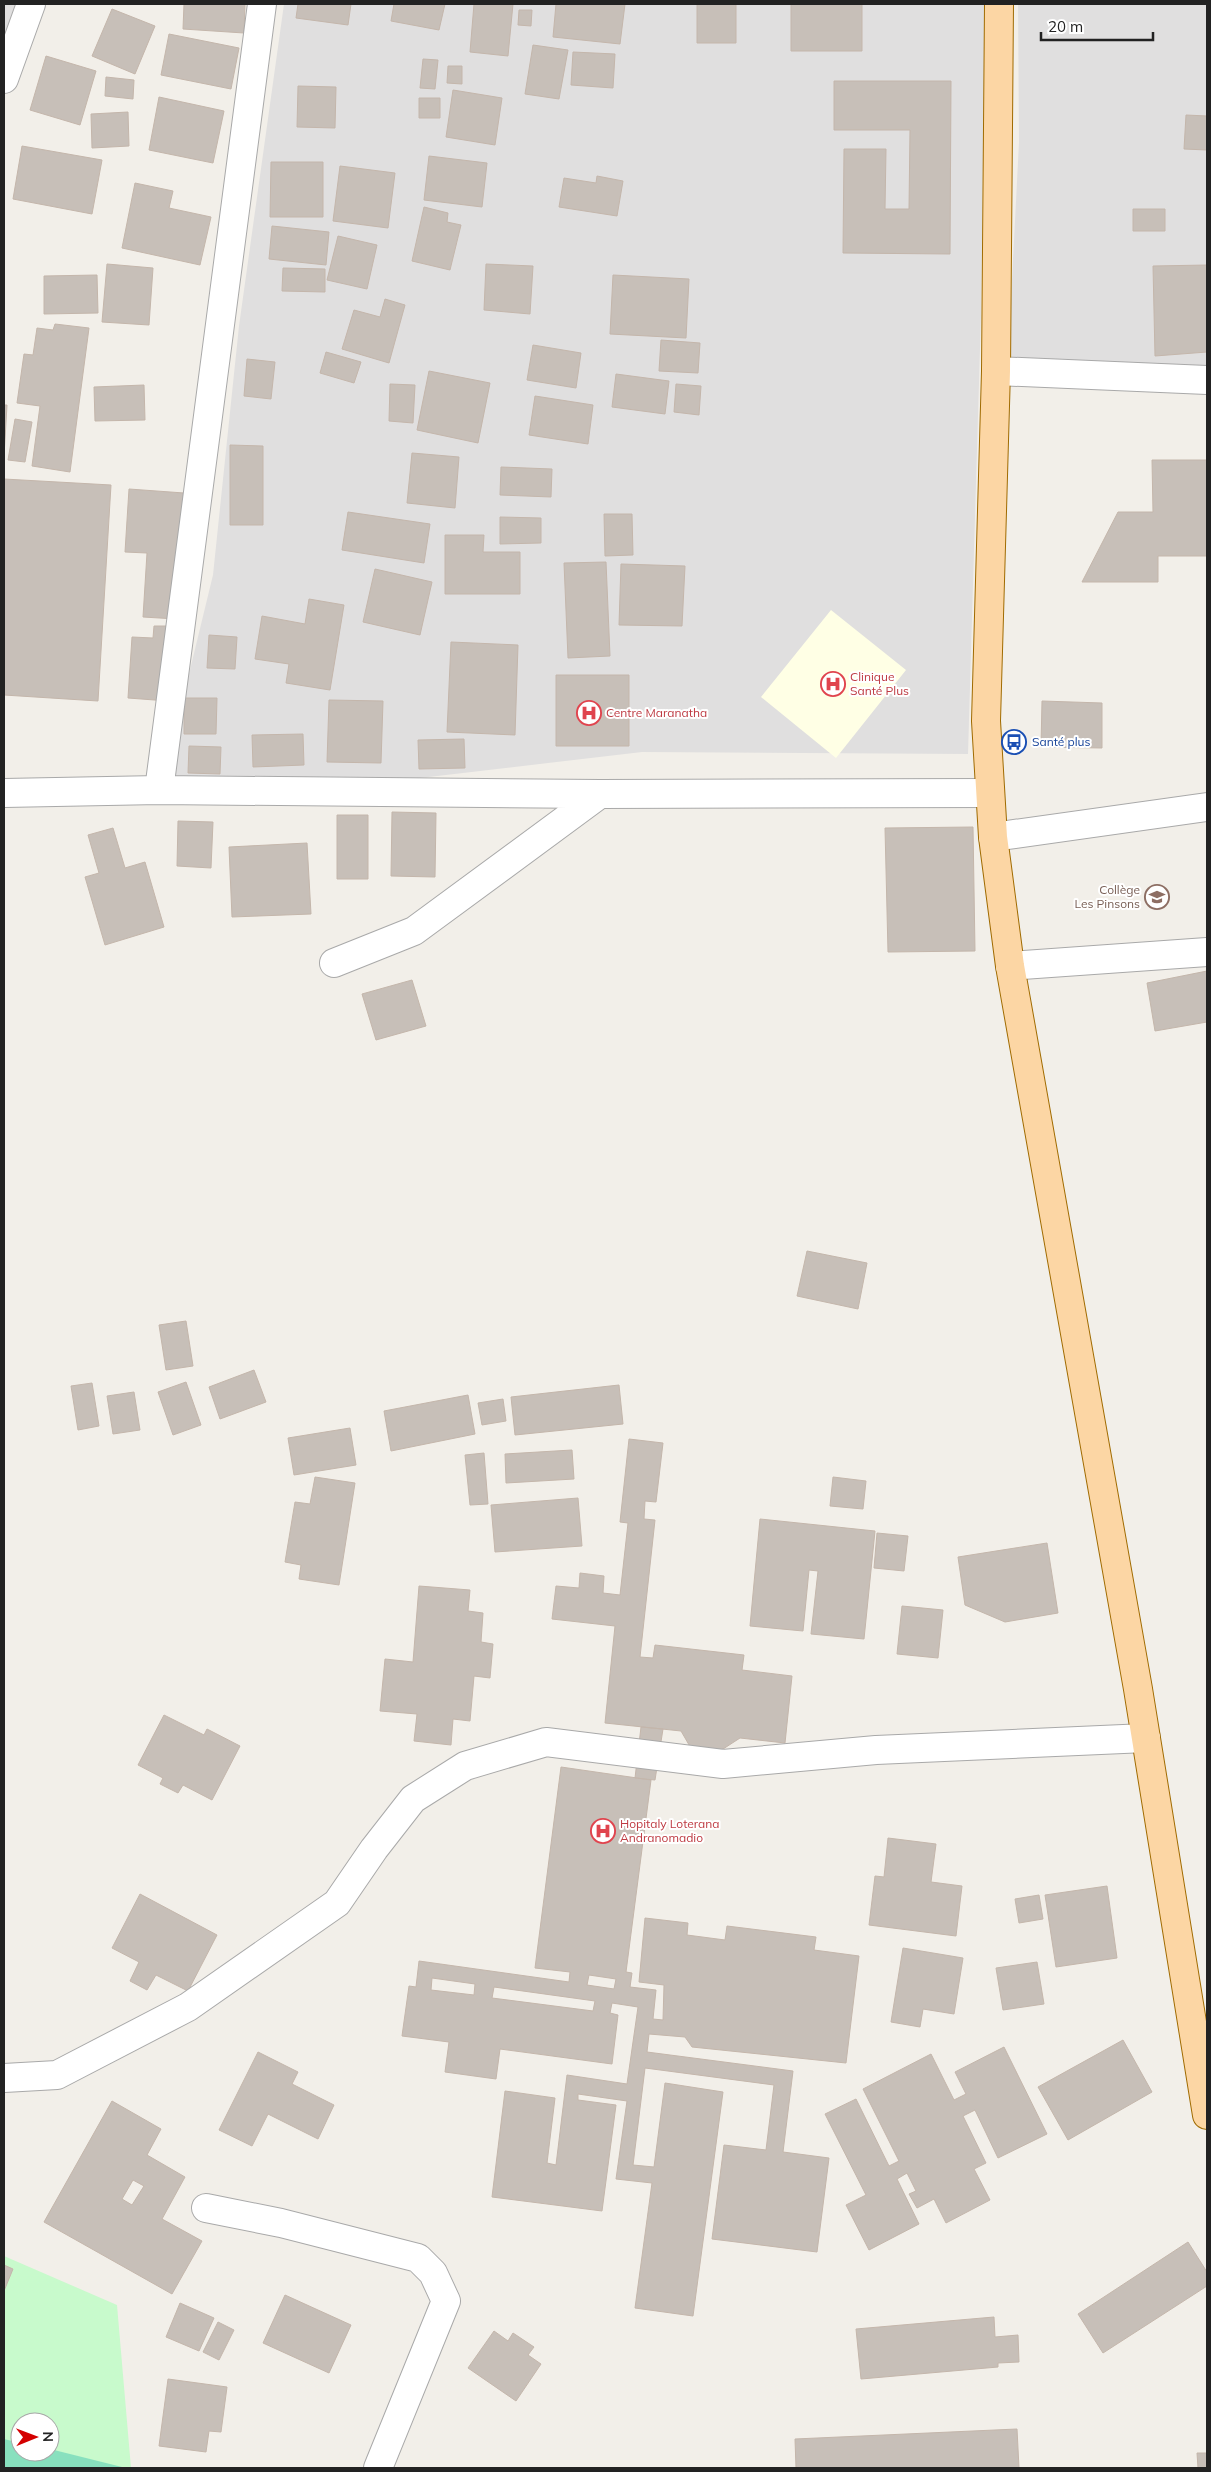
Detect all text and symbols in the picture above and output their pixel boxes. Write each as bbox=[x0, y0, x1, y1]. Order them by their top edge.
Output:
scale bar bbox=[1041, 10, 1154, 42]
text: 20 m bbox=[1048, 17, 1083, 36]
place label: Clinique Santé Plus bbox=[850, 669, 909, 698]
hospital icon: Clinique Santé Plus bbox=[820, 671, 846, 697]
hospital icon: Centre Maranatha bbox=[576, 700, 602, 726]
place label: Centre Maranatha bbox=[606, 705, 707, 720]
bus stop icon: Santé plus bbox=[1001, 729, 1027, 755]
place label: Santé plus bbox=[1032, 734, 1090, 749]
place label: Collège Les Pinsons bbox=[1074, 882, 1140, 911]
school or university icon: Collège Les Pinsons bbox=[1144, 884, 1170, 910]
place label: Hopitaly Loterana Andranomadio bbox=[620, 1816, 720, 1845]
hospital icon: Hopitaly Loterana Andranomadio bbox=[590, 1818, 616, 1844]
north arrow bbox=[10, 2412, 60, 2462]
text: N bbox=[39, 2431, 57, 2442]

